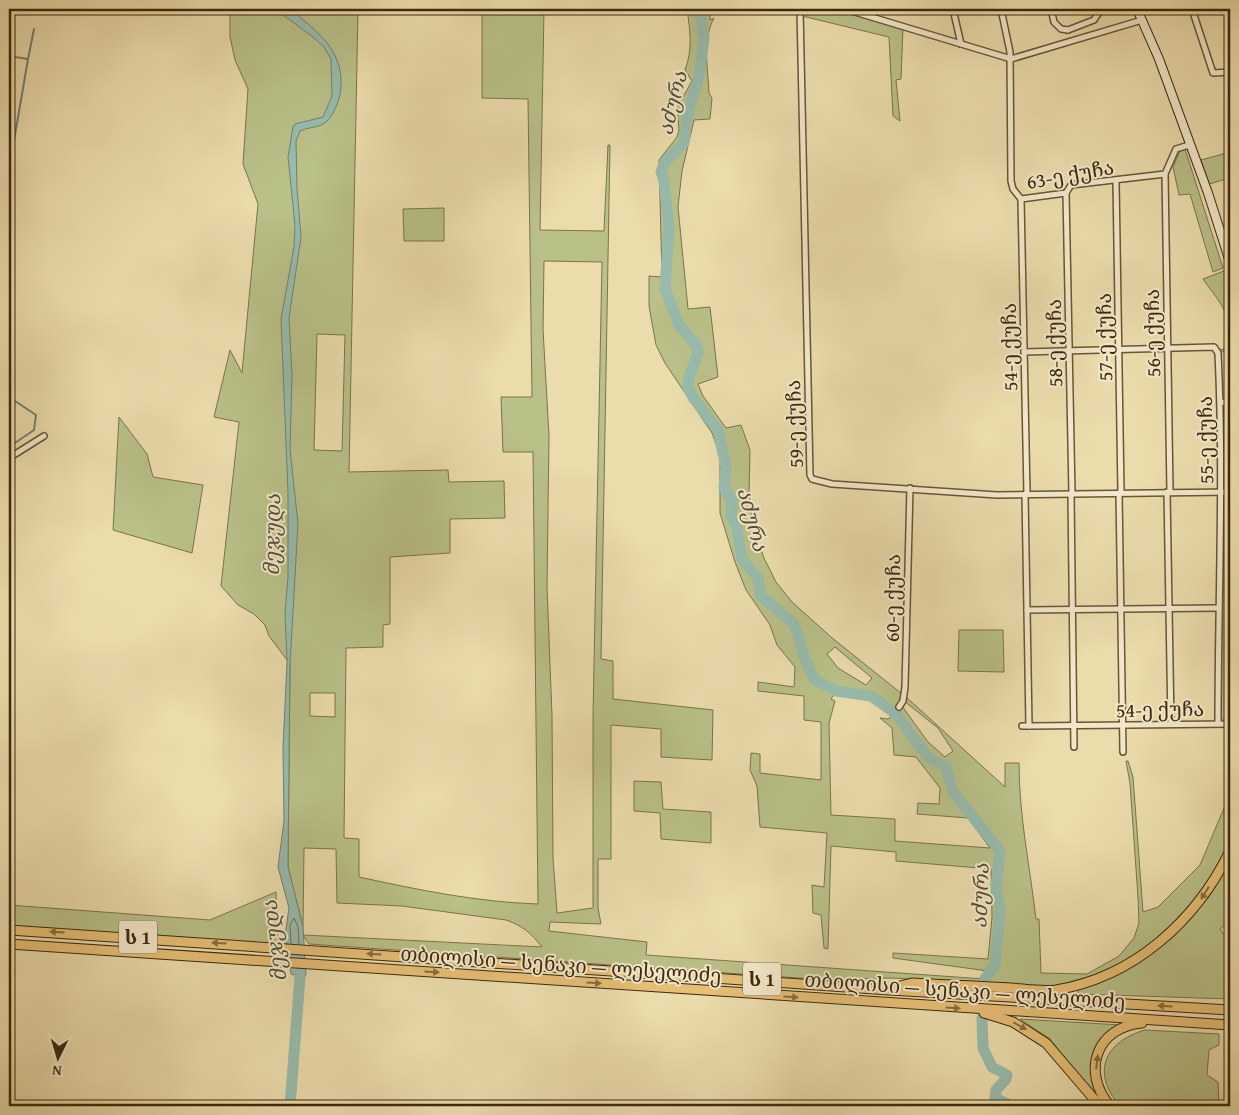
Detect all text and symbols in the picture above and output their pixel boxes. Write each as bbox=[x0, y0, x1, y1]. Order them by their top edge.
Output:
water label: აძურა bbox=[649, 67, 695, 138]
street label: 63-ე ქუჩა bbox=[1024, 152, 1116, 196]
street label: 56-ე ქუჩა bbox=[1137, 289, 1167, 377]
street label: 57-ე ქუჩა bbox=[1089, 293, 1119, 381]
street label: 58-ე ქუჩა bbox=[1039, 299, 1069, 387]
street label: 54-ე ქუჩა bbox=[994, 303, 1024, 391]
street label: 59-ე ქუჩა bbox=[778, 379, 810, 469]
street label: 55-ე ქუჩა bbox=[1190, 396, 1220, 484]
water label: აძურა bbox=[730, 484, 777, 555]
water label: მეჯუდა bbox=[256, 493, 288, 576]
street label: 60-ე ქუჩა bbox=[877, 554, 907, 642]
street label: 54-ე ქუჩა bbox=[1116, 694, 1204, 724]
water label: აძურა bbox=[963, 862, 997, 929]
one-way arrow bbox=[1200, 886, 1210, 899]
water label: მეჯუდა bbox=[254, 898, 294, 983]
road number: ს 1 bbox=[119, 920, 157, 954]
one-way arrow bbox=[49, 928, 65, 936]
street label: თბილისი — სენაკი — ლესელიძე bbox=[399, 938, 723, 990]
one-way arrow bbox=[211, 939, 227, 947]
one-way arrow bbox=[366, 949, 382, 957]
road number: ს 1 bbox=[743, 962, 781, 996]
street label: თბილისი — სენაკი — ლესელიძე bbox=[803, 964, 1127, 1016]
one-way arrow bbox=[424, 969, 440, 977]
one-way arrow bbox=[586, 980, 602, 988]
one-way arrow bbox=[783, 993, 799, 1001]
one-way arrow bbox=[1156, 1002, 1172, 1010]
one-way arrow bbox=[945, 1004, 961, 1012]
one-way arrow bbox=[1013, 1022, 1027, 1031]
north arrow bbox=[32, 1032, 82, 1082]
one-way arrow bbox=[1093, 1054, 1101, 1070]
text: N bbox=[51, 1061, 62, 1081]

